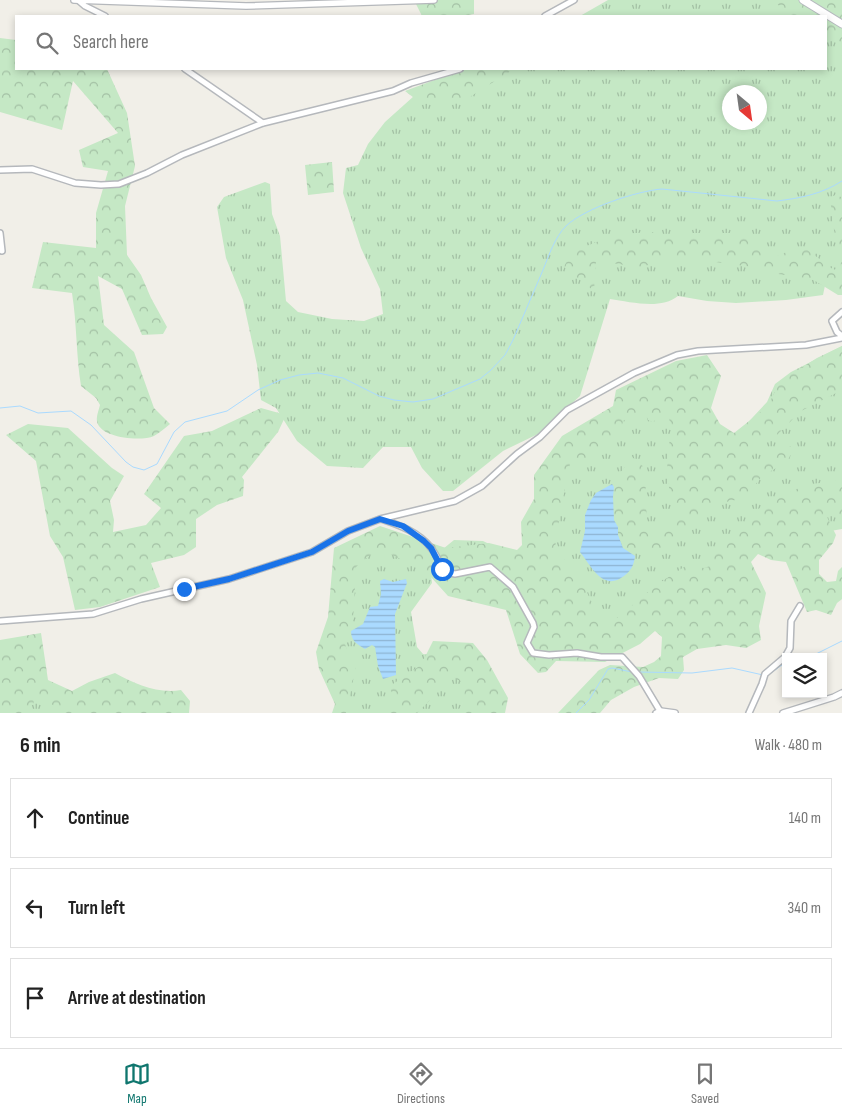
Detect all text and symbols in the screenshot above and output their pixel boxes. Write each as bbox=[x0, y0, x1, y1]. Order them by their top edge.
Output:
search box bbox=[15, 15, 827, 70]
icon: search bbox=[33, 29, 61, 57]
text: Search here bbox=[73, 31, 149, 54]
north arrow bbox=[722, 85, 767, 130]
route start bbox=[431, 558, 454, 581]
route end bbox=[173, 578, 196, 601]
map controls bbox=[782, 653, 827, 698]
button: layers bbox=[782, 653, 827, 698]
text: 6 min bbox=[20, 733, 61, 758]
text: Walk · 480 m bbox=[755, 736, 822, 755]
icon: ahead bbox=[21, 804, 49, 832]
text: Continue bbox=[68, 807, 129, 830]
text: 140 m bbox=[789, 809, 821, 828]
icon: left bbox=[21, 894, 49, 922]
text: Turn left bbox=[68, 897, 125, 920]
text: 340 m bbox=[788, 899, 821, 918]
icon: arrive bbox=[21, 984, 49, 1012]
text: Arrive at destination bbox=[68, 987, 206, 1010]
tab: Map bbox=[123, 1060, 151, 1107]
tab: Directions bbox=[397, 1060, 445, 1107]
tab: Saved bbox=[691, 1060, 719, 1107]

